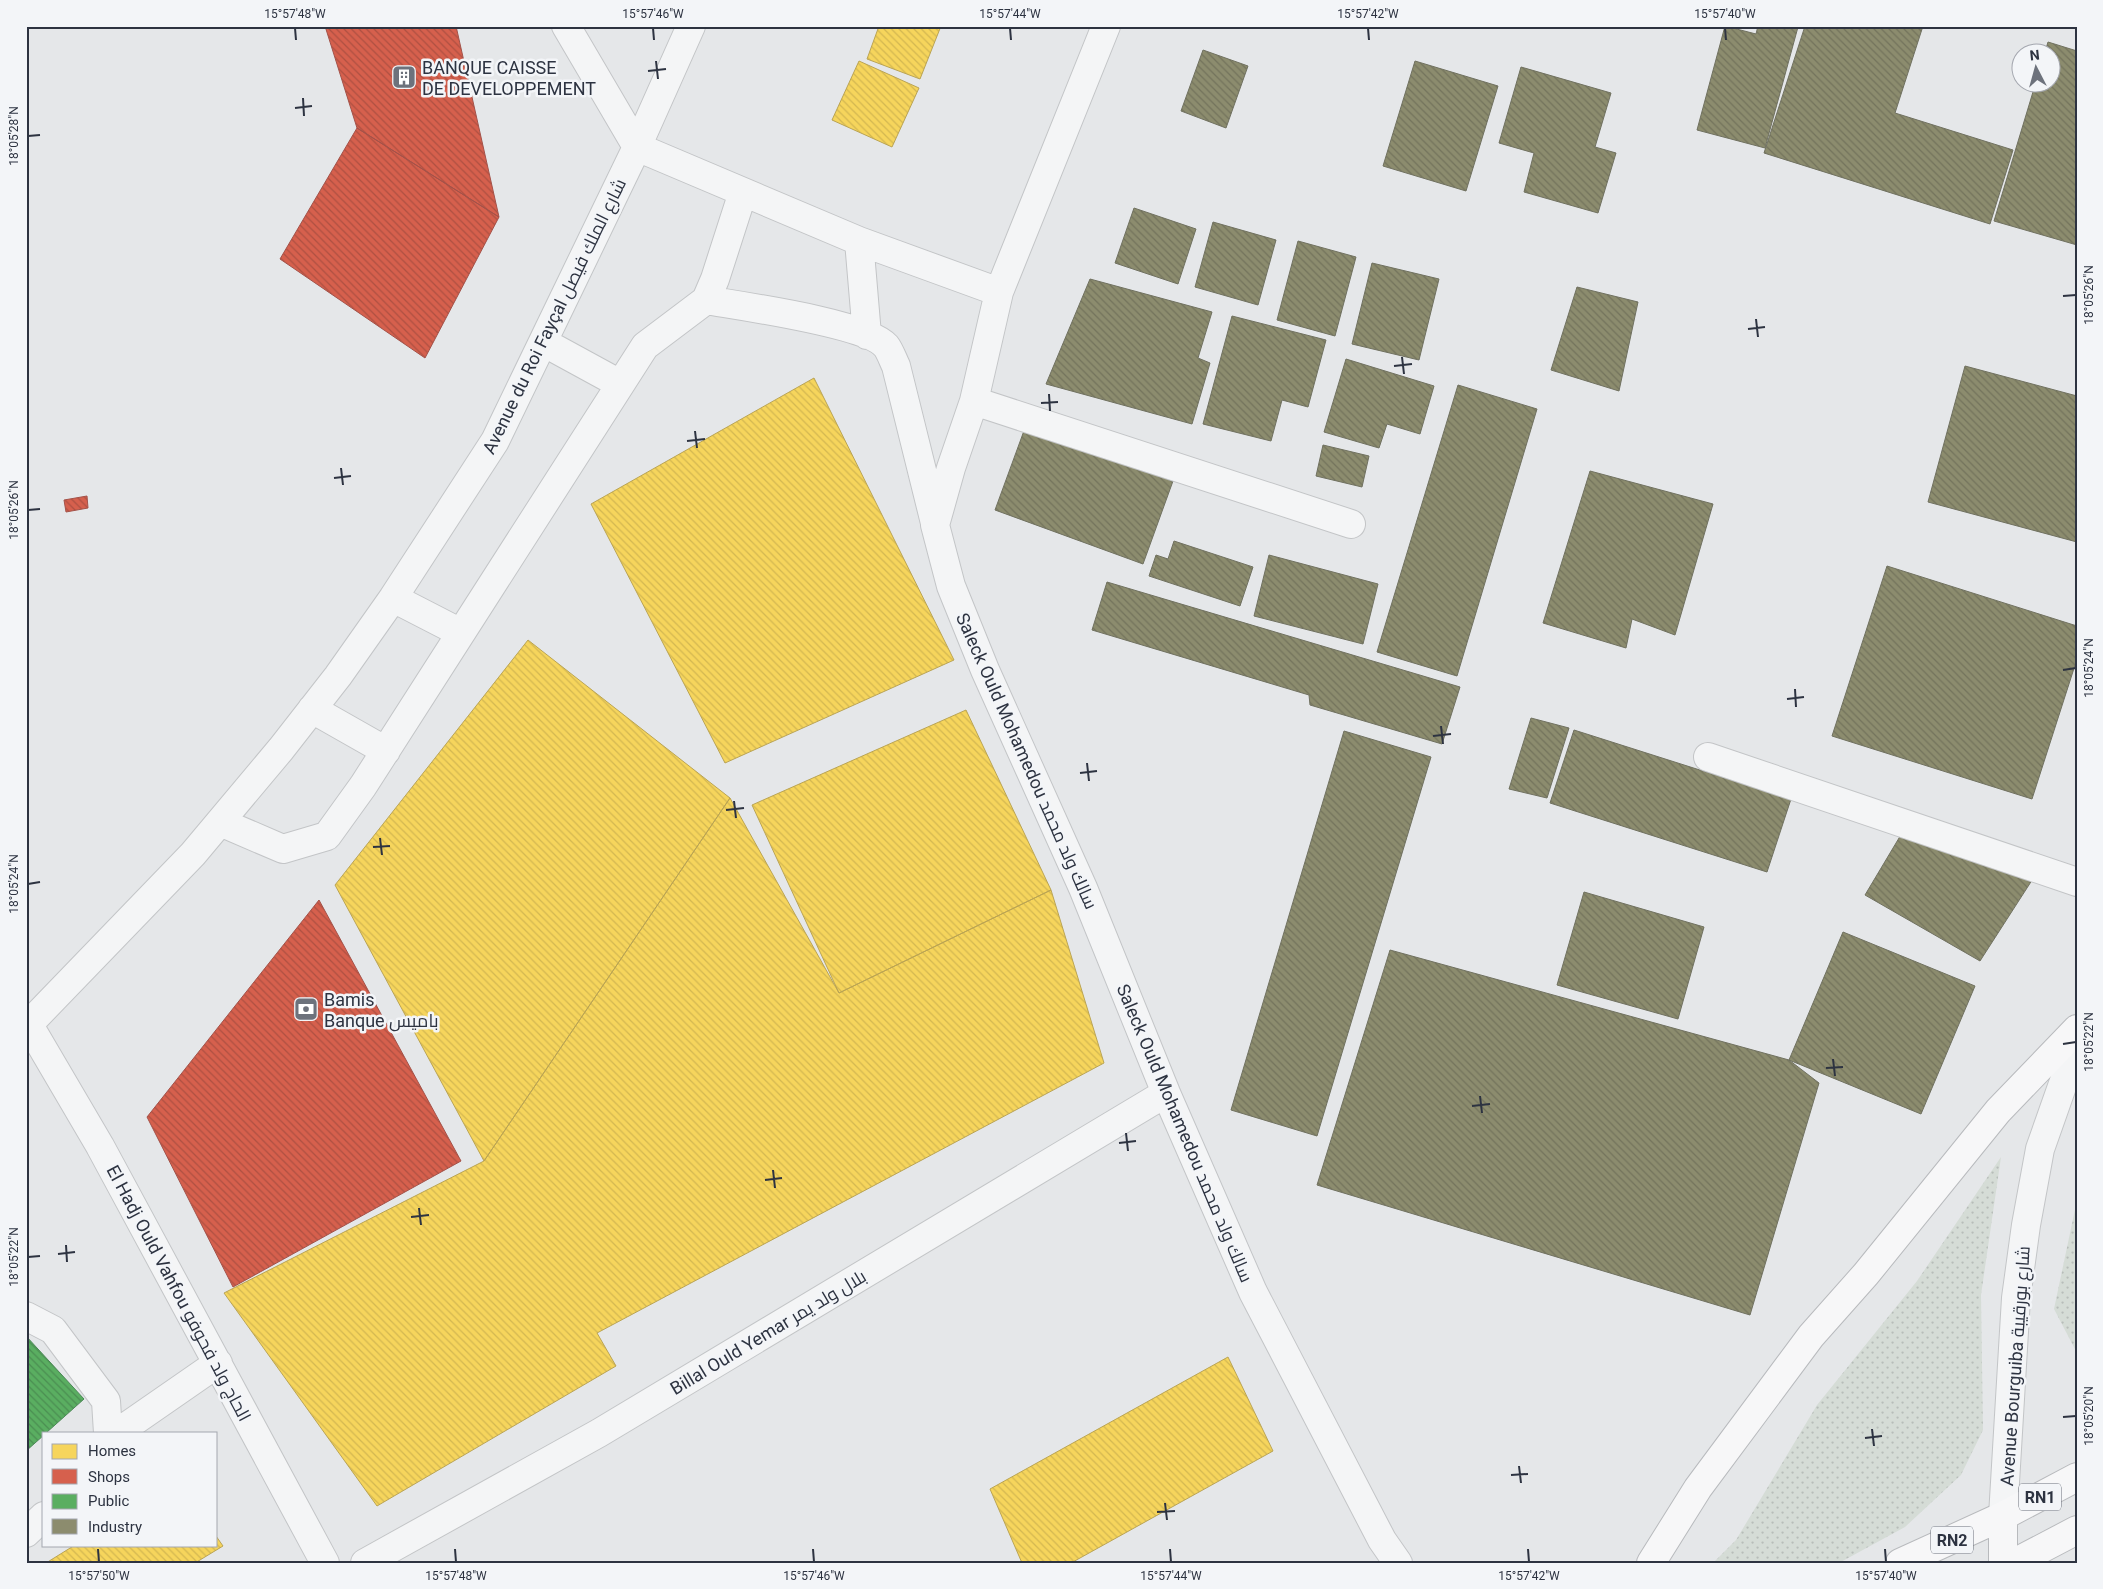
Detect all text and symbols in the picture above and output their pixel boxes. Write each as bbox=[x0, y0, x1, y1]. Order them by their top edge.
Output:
text: 15°57'48"W bbox=[264, 7, 326, 21]
text: 15°57'46"W bbox=[622, 7, 684, 21]
text: 15°57'44"W bbox=[979, 7, 1041, 21]
text: 15°57'42"W bbox=[1337, 7, 1399, 21]
text: 15°57'40"W bbox=[1694, 7, 1756, 21]
north arrow bbox=[2010, 42, 2060, 92]
text: N bbox=[2029, 47, 2040, 64]
place label: BANQUE CAISSE DE DEVELOPPEMENT bbox=[422, 57, 596, 99]
building icon: BANQUE CAISSE DE DEVELOPPEMENT bbox=[391, 64, 417, 90]
text: 18°05'28"N bbox=[7, 106, 21, 166]
street label: Avenue du Roi Fayçal شارع الملك فيصل bbox=[478, 175, 632, 458]
text: 18°05'26"N bbox=[2082, 265, 2096, 325]
text: 18°05'26"N bbox=[7, 480, 21, 540]
street label: Saleck Ould Mohamedou سالك ولد محمد bbox=[951, 610, 1102, 913]
text: 18°05'24"N bbox=[2082, 638, 2096, 698]
text: 18°05'24"N bbox=[7, 854, 21, 914]
street label: Saleck Ould Mohamedou سالك ولد محمد bbox=[1112, 981, 1258, 1286]
place label: Bamis Banque باميس bbox=[324, 989, 439, 1032]
bank icon: Bamis Banque باميس bbox=[293, 996, 319, 1022]
text: 18°05'22"N bbox=[2082, 1012, 2096, 1072]
street label: El Hadj Ould Vahfou الحاج ولد فحوفو bbox=[101, 1161, 256, 1426]
text: 18°05'22"N bbox=[7, 1227, 21, 1287]
street label: Avenue Bourguiba شارع بورقيبة bbox=[1996, 1245, 2036, 1487]
street label: Billal Ould Yemar بلال ولد يمر bbox=[666, 1265, 870, 1400]
text: 18°05'20"N bbox=[2082, 1386, 2096, 1446]
legend bbox=[42, 1432, 218, 1546]
text: Homes bbox=[88, 1442, 136, 1460]
text: Shops bbox=[88, 1468, 130, 1486]
road number: RN1 bbox=[2019, 1484, 2061, 1510]
text: Public bbox=[88, 1492, 129, 1510]
text: Industry bbox=[88, 1518, 142, 1536]
road number: RN2 bbox=[1931, 1526, 1973, 1554]
text: 15°57'50"W bbox=[68, 1569, 130, 1583]
text: 15°57'48"W bbox=[425, 1569, 487, 1583]
text: 15°57'46"W bbox=[783, 1569, 845, 1583]
text: 15°57'44"W bbox=[1140, 1569, 1202, 1583]
text: 15°57'42"W bbox=[1498, 1569, 1560, 1583]
text: 15°57'40"W bbox=[1855, 1569, 1917, 1583]

